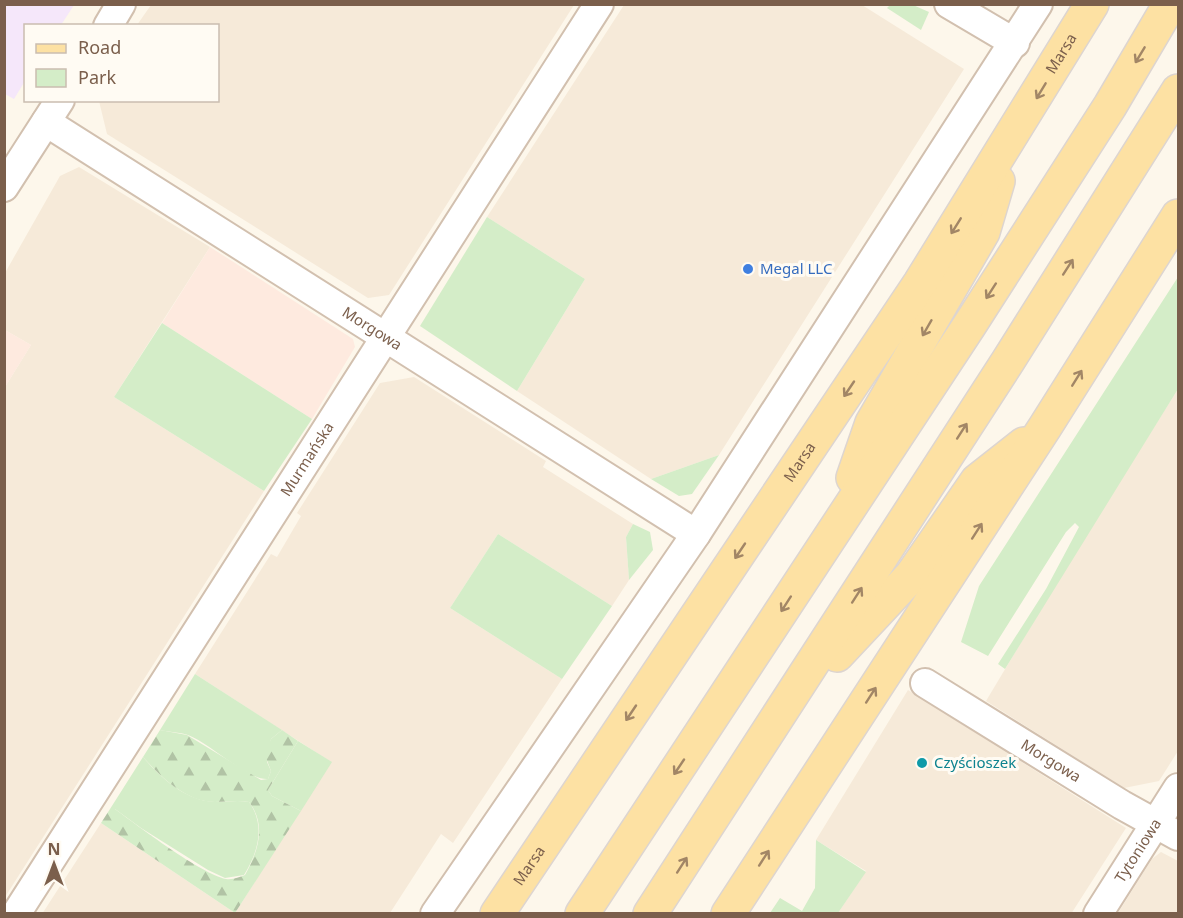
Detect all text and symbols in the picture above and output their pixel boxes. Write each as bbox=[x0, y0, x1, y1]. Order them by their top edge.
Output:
legend bbox=[24, 24, 219, 102]
street label: Marsa bbox=[1040, 29, 1081, 77]
text: Road bbox=[78, 35, 121, 59]
one-way arrow bbox=[1134, 46, 1146, 63]
text: Park bbox=[78, 65, 116, 89]
one-way arrow bbox=[1034, 82, 1046, 99]
one-way arrow bbox=[950, 217, 962, 234]
place label: Megal LLC bbox=[760, 258, 833, 278]
one-way arrow bbox=[1062, 259, 1074, 276]
marker: Megal LLC bbox=[741, 262, 755, 276]
one-way arrow bbox=[985, 282, 997, 299]
street label: Morgowa bbox=[339, 301, 406, 354]
one-way arrow bbox=[921, 319, 933, 336]
one-way arrow bbox=[1071, 370, 1083, 387]
one-way arrow bbox=[843, 381, 855, 397]
street label: Murmańska bbox=[275, 418, 338, 500]
one-way arrow bbox=[956, 423, 969, 440]
street label: Marsa bbox=[779, 438, 820, 485]
one-way arrow bbox=[971, 523, 984, 540]
one-way arrow bbox=[734, 542, 746, 559]
one-way arrow bbox=[851, 588, 863, 604]
one-way arrow bbox=[779, 595, 792, 612]
one-way arrow bbox=[865, 687, 877, 704]
one-way arrow bbox=[625, 704, 637, 720]
street label: Morgowa bbox=[1018, 734, 1085, 786]
place label: Czyścioszek bbox=[934, 752, 1016, 772]
marker: Czyścioszek bbox=[915, 756, 929, 770]
one-way arrow bbox=[673, 758, 685, 775]
street label: Tytoniowa bbox=[1110, 814, 1165, 886]
north arrow bbox=[24, 834, 84, 894]
text: N bbox=[47, 838, 61, 860]
street label: Marsa bbox=[508, 841, 549, 889]
one-way arrow bbox=[759, 850, 771, 867]
one-way arrow bbox=[676, 857, 688, 873]

